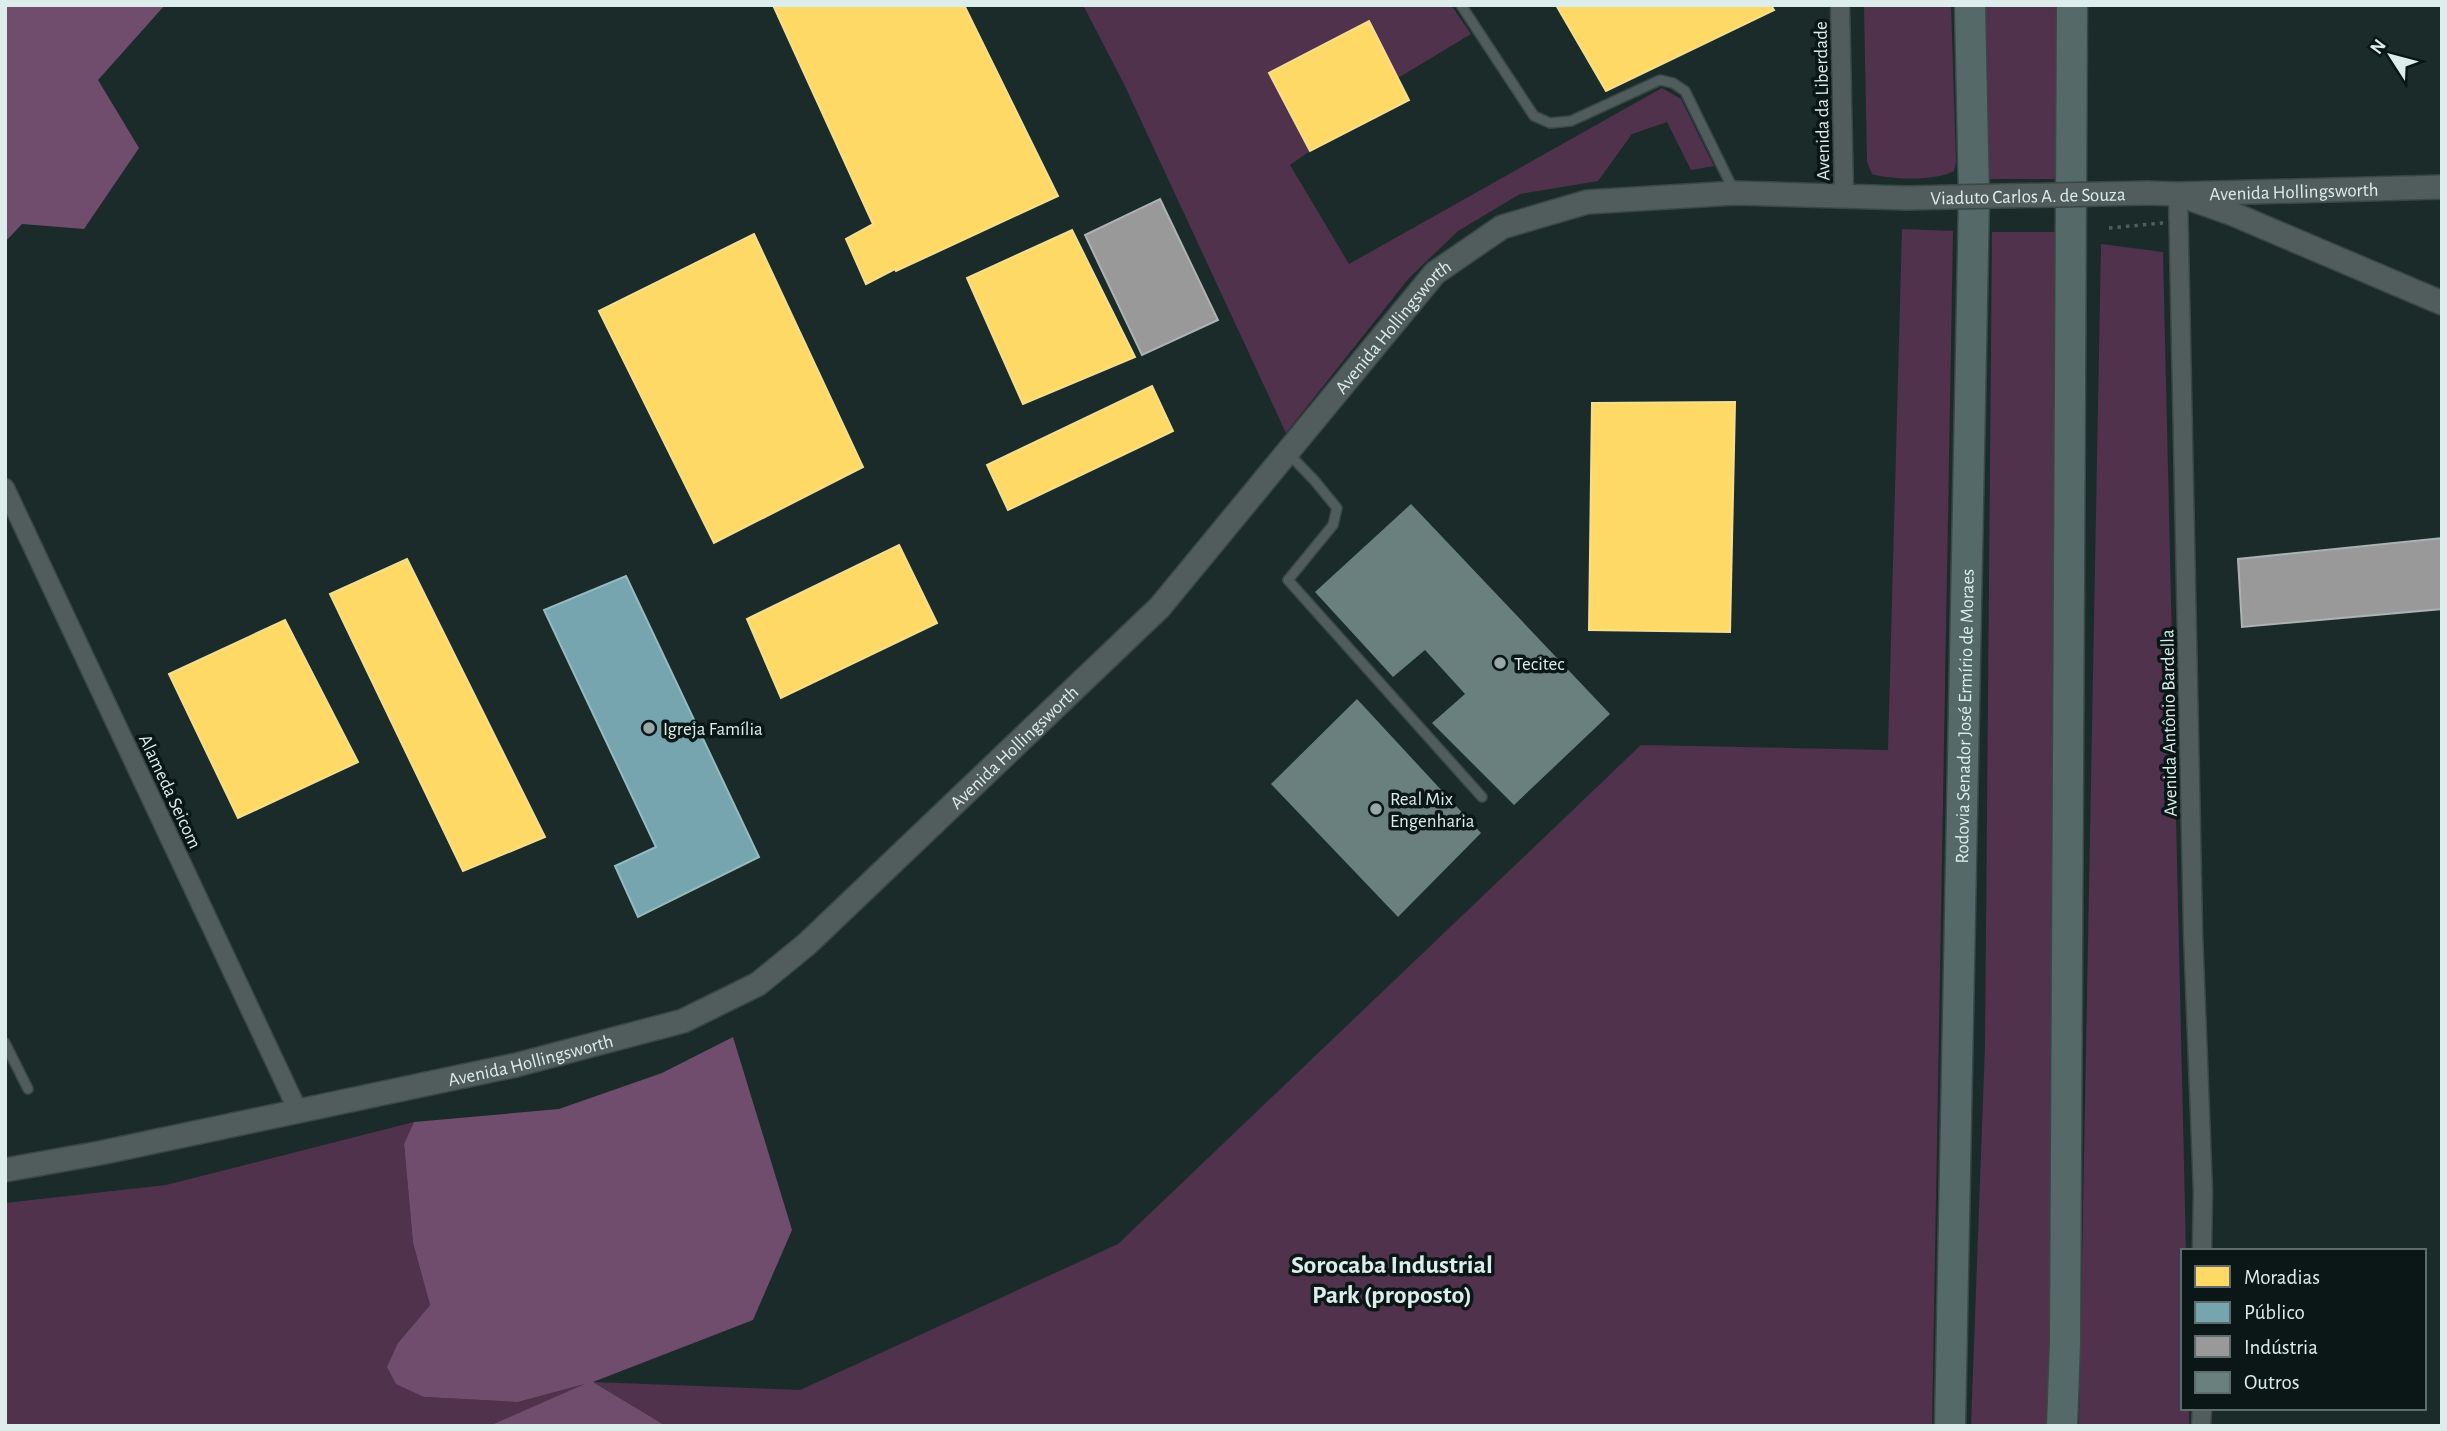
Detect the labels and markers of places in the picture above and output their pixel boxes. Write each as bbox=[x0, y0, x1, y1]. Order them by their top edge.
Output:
marker: Tecitec bbox=[1492, 655, 1508, 671]
place label: Tecitec bbox=[1514, 655, 1565, 674]
marker: Igreja Família bbox=[641, 720, 657, 736]
place label: Igreja Família bbox=[663, 720, 763, 739]
place label: Real Mix Engenharia bbox=[1390, 790, 1475, 831]
marker: Real Mix Engenharia bbox=[1368, 801, 1384, 817]

